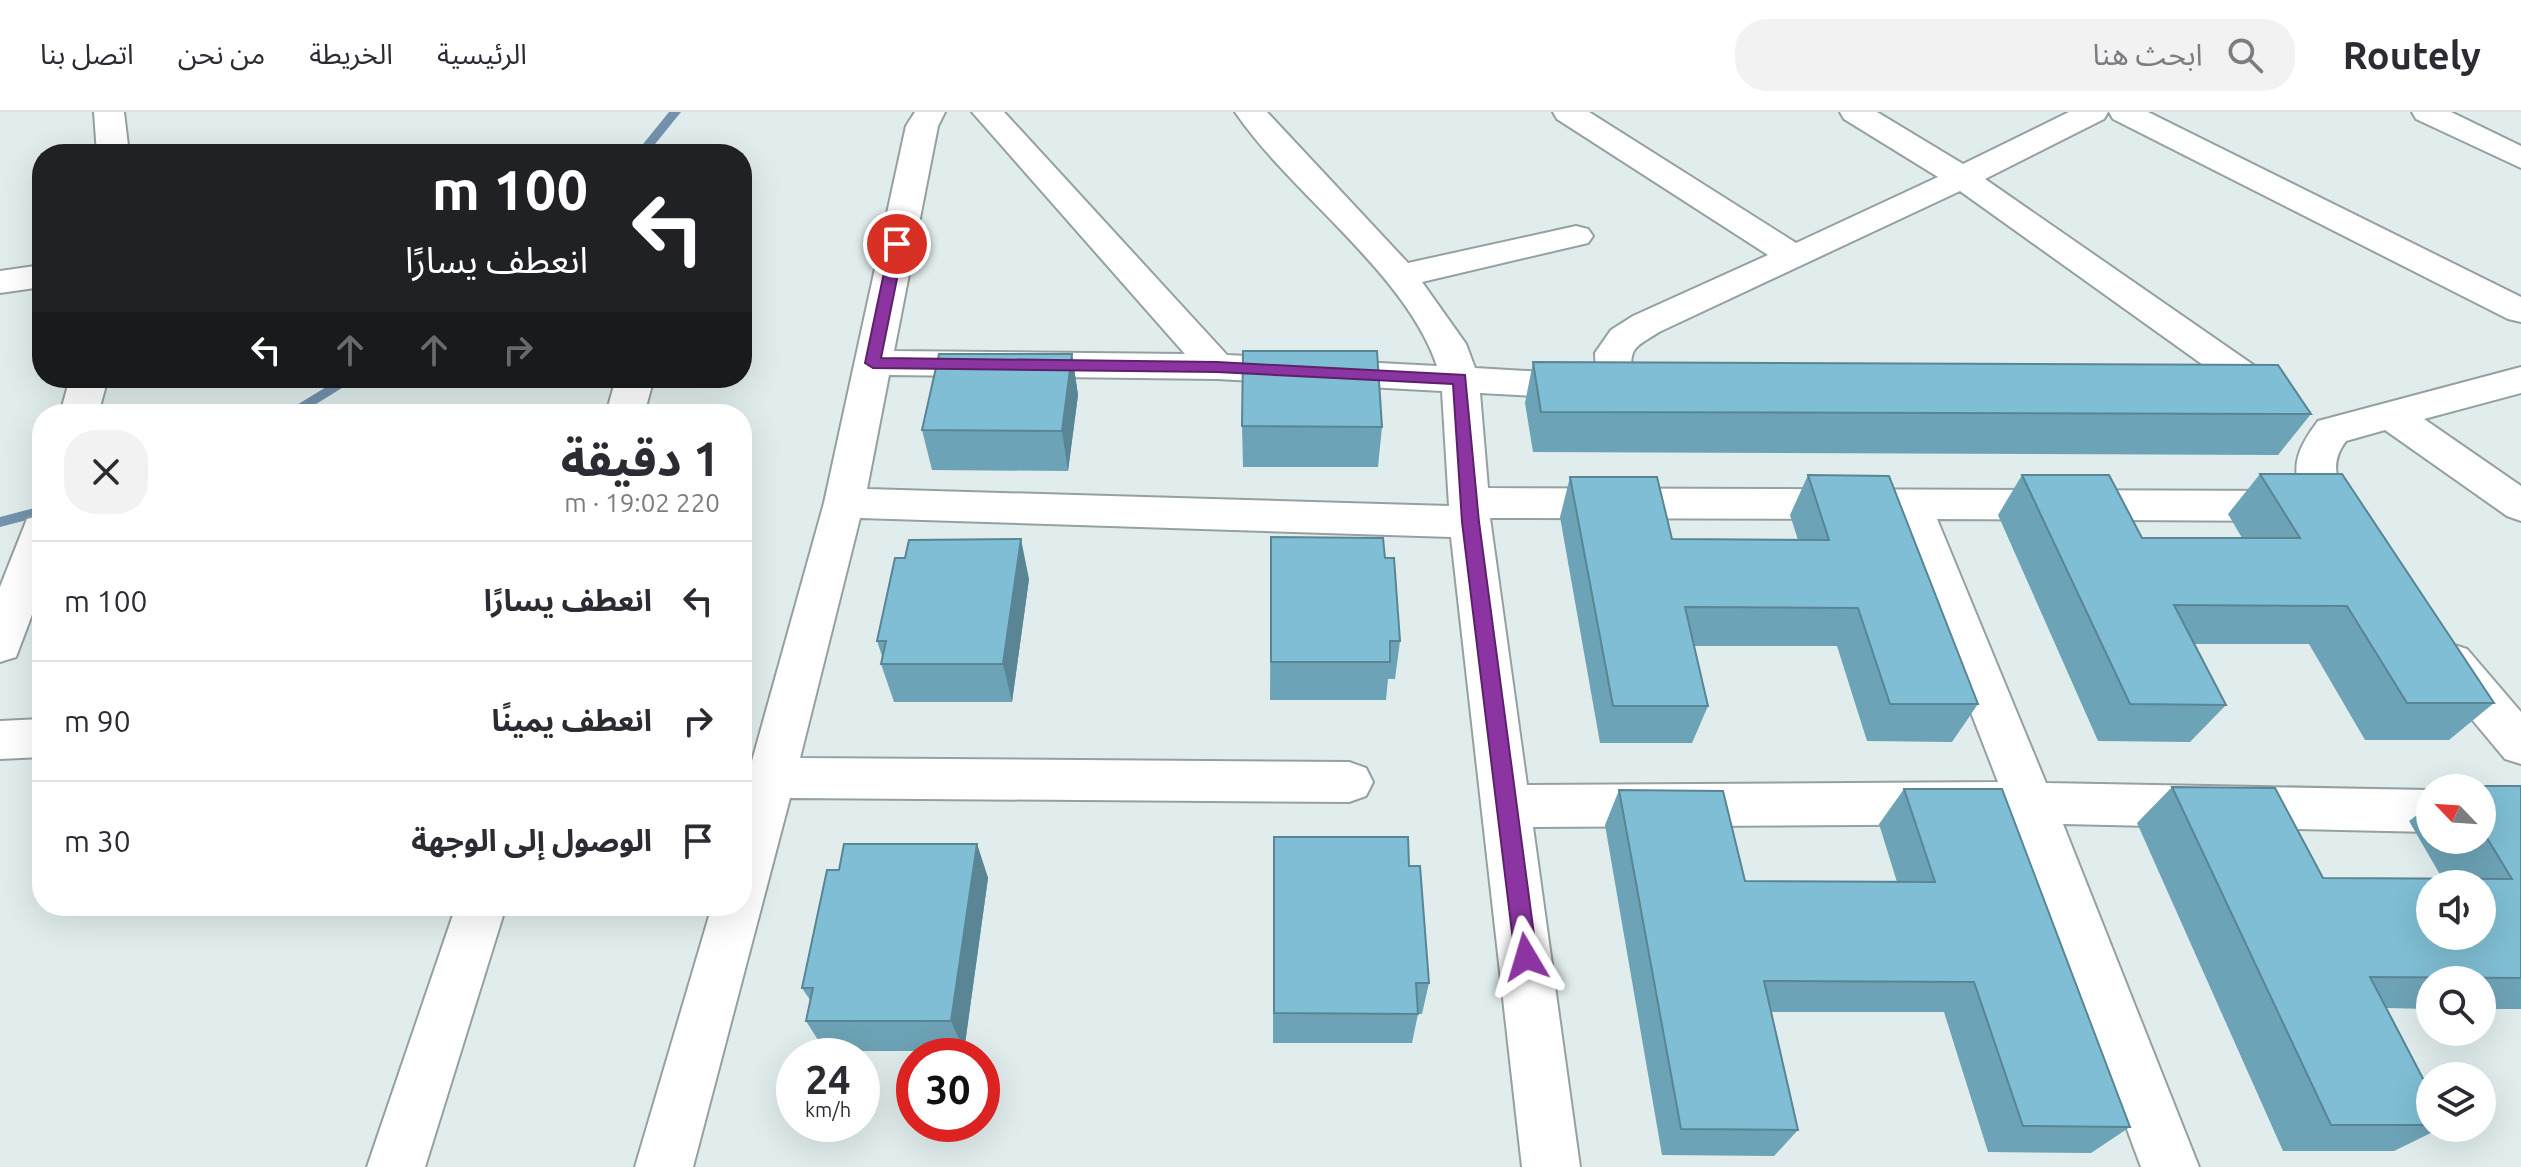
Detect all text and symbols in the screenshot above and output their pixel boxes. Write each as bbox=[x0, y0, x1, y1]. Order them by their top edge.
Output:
search box bbox=[1735, 19, 2295, 91]
icon: search bbox=[2223, 33, 2267, 77]
text: Routely bbox=[2343, 34, 2481, 76]
text: ابحث هنا bbox=[2092, 37, 2203, 71]
text: اتصل بنا bbox=[40, 38, 134, 69]
text: من نحن bbox=[178, 38, 265, 69]
text: الخريطة bbox=[309, 38, 393, 69]
text: الرئيسية bbox=[437, 38, 527, 69]
text: 100 m bbox=[432, 158, 588, 221]
icon: left bbox=[616, 176, 720, 280]
pin bbox=[863, 210, 931, 278]
icon: arrive bbox=[875, 222, 919, 266]
text: انعطف يسارًا bbox=[405, 239, 588, 280]
icon: left bbox=[244, 328, 288, 372]
icon: ahead bbox=[328, 328, 372, 372]
icon: ahead bbox=[412, 328, 456, 372]
icon: right bbox=[496, 328, 540, 372]
button: close bbox=[64, 430, 148, 514]
text: 1 دقيقة bbox=[561, 431, 720, 485]
text: 220 m · 19:02 bbox=[564, 488, 720, 517]
icon: left bbox=[676, 579, 720, 623]
text: انعطف يسارًا bbox=[484, 583, 652, 617]
text: 100 m bbox=[64, 584, 148, 618]
icon: right bbox=[676, 699, 720, 743]
text: انعطف يمينًا bbox=[492, 703, 652, 737]
text: 90 m bbox=[64, 704, 131, 738]
north arrow bbox=[2416, 774, 2496, 854]
map controls bbox=[2416, 774, 2496, 1142]
icon: arrive bbox=[676, 819, 720, 863]
text: الوصول إلى الوجهة bbox=[411, 823, 652, 857]
text: 30 m bbox=[64, 824, 131, 858]
button: sound bbox=[2416, 870, 2496, 950]
position arrow bbox=[1484, 915, 1568, 999]
button: search bbox=[2416, 966, 2496, 1046]
speed limit sign: 30 bbox=[896, 1038, 1000, 1142]
text: 24 bbox=[805, 1057, 851, 1102]
button: layers bbox=[2416, 1062, 2496, 1142]
text: km/h bbox=[805, 1098, 851, 1121]

